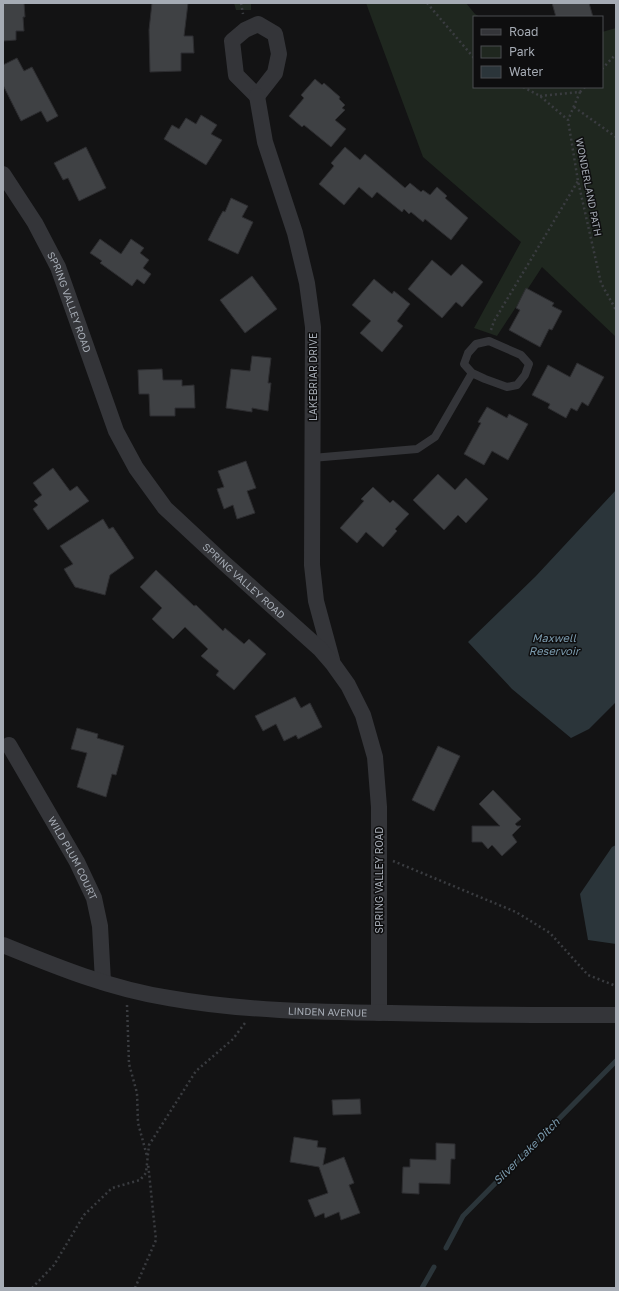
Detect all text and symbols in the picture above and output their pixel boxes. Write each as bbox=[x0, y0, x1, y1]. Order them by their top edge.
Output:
legend bbox=[473, 16, 603, 88]
text: Road bbox=[509, 24, 538, 39]
text: Park bbox=[509, 44, 535, 59]
text: Water bbox=[509, 64, 543, 79]
street label: WONDERLAND PATH bbox=[574, 137, 604, 237]
street label: SPRING VALLEY ROAD bbox=[45, 250, 94, 354]
street label: LAKEBRIAR DRIVE bbox=[307, 333, 319, 421]
street label: SPRING VALLEY ROAD bbox=[200, 540, 288, 621]
water label: Maxwell Reservoir bbox=[529, 631, 581, 657]
street label: WILD PLUM COURT bbox=[46, 814, 100, 902]
street label: SPRING VALLEY ROAD bbox=[373, 827, 385, 933]
street label: LINDEN AVENUE bbox=[288, 1004, 367, 1019]
water label: Silver Lake Ditch bbox=[490, 1114, 563, 1187]

